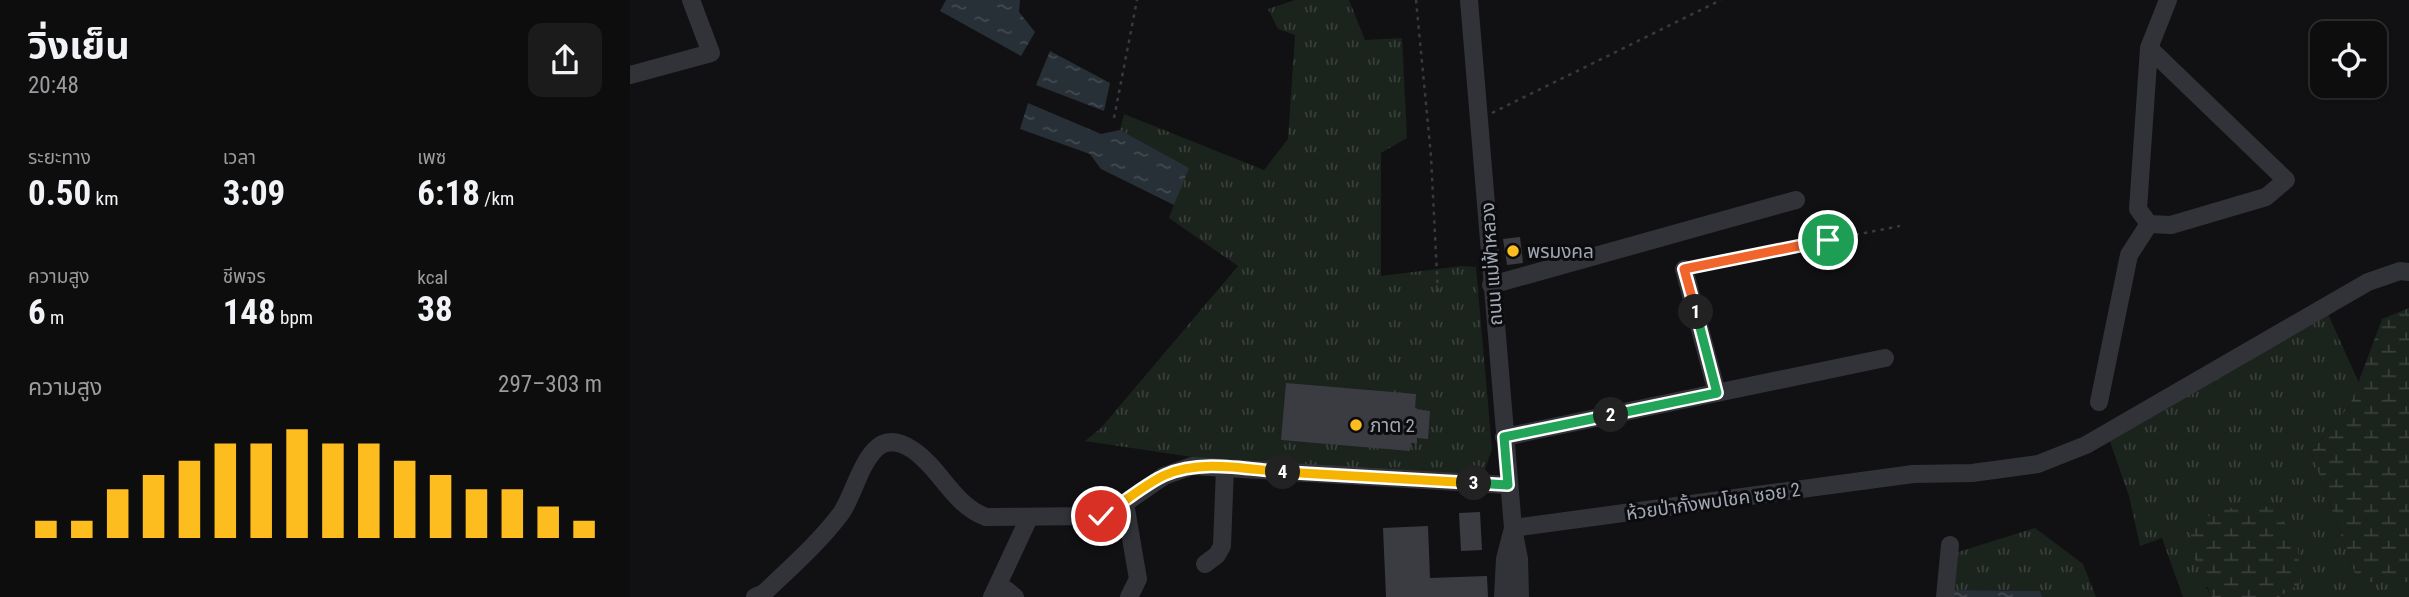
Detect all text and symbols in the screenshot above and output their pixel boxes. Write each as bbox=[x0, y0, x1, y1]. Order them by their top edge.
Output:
map controls bbox=[2310, 21, 2387, 98]
button: locate bbox=[2310, 21, 2387, 98]
button: share bbox=[528, 23, 602, 97]
text: วิ่งเย็น bbox=[28, 24, 130, 68]
text: 20:48 bbox=[28, 72, 79, 99]
text: ระยะทาง bbox=[28, 146, 91, 169]
text: เวลา bbox=[223, 146, 256, 169]
text: เพซ bbox=[417, 146, 446, 169]
text: 0.50 bbox=[28, 173, 91, 214]
text: 3:09 bbox=[223, 173, 285, 214]
text: 6:18 bbox=[417, 173, 480, 214]
text: km bbox=[91, 187, 118, 210]
text: /km bbox=[480, 187, 514, 210]
street label: ถนน แม่ฟ้าหลวง bbox=[1476, 201, 1507, 327]
pin bbox=[1798, 210, 1858, 270]
icon: arrive bbox=[1809, 221, 1847, 259]
place label: พรมงคล bbox=[1527, 240, 1594, 263]
marker: พรมงคล bbox=[1505, 243, 1521, 259]
text: ความสูง bbox=[28, 265, 89, 288]
text: ชีพจร bbox=[223, 265, 266, 288]
text: kcal bbox=[417, 266, 448, 289]
text: 38 bbox=[417, 289, 453, 330]
text: 6 bbox=[28, 292, 46, 333]
text: 148 bbox=[223, 292, 276, 333]
pin: 1 bbox=[1678, 294, 1714, 330]
text: 1 bbox=[1691, 300, 1700, 323]
text: m bbox=[46, 306, 64, 329]
text: bpm bbox=[276, 306, 313, 329]
text: 297–303 m bbox=[498, 371, 602, 398]
text: ความสูง bbox=[28, 374, 102, 401]
pin: 2 bbox=[1594, 398, 1628, 432]
text: 2 bbox=[1606, 403, 1615, 426]
place label: ภาต 2 bbox=[1370, 414, 1415, 437]
marker: ภาต 2 bbox=[1348, 417, 1364, 433]
pin: 4 bbox=[1266, 454, 1300, 490]
text: 4 bbox=[1278, 460, 1287, 483]
pin: 3 bbox=[1456, 466, 1492, 500]
text: 3 bbox=[1469, 471, 1478, 494]
street label: ห้วยป่ากั้งพบโชค ซอย 2 bbox=[1624, 477, 1802, 525]
pin bbox=[1071, 486, 1131, 546]
icon: check bbox=[1082, 497, 1120, 535]

